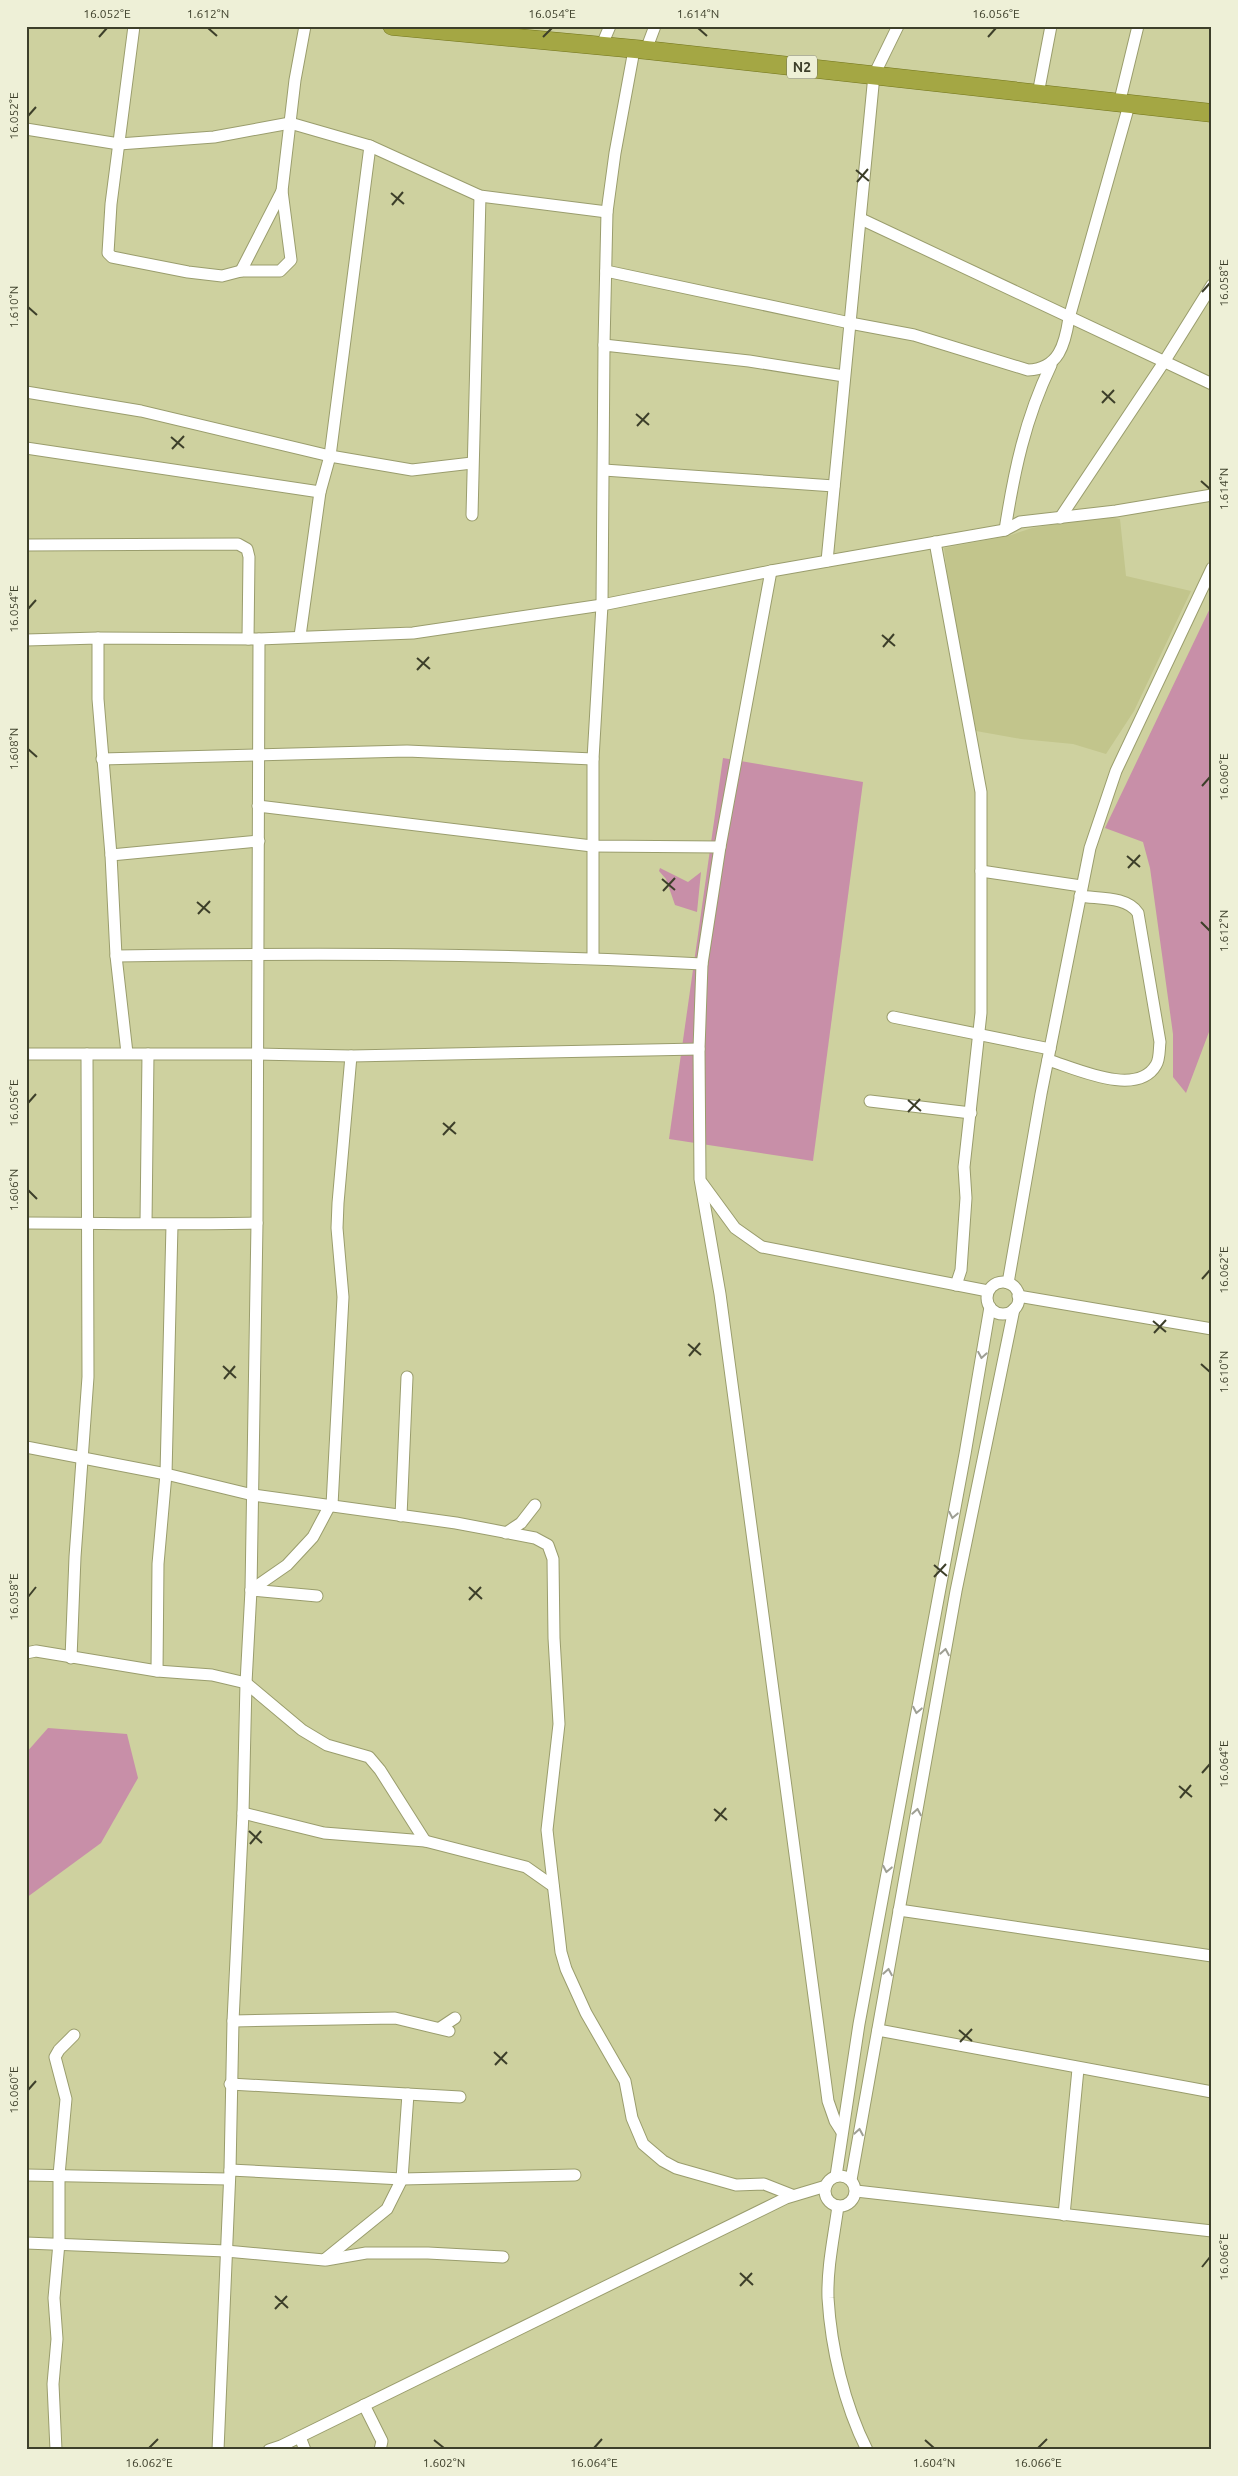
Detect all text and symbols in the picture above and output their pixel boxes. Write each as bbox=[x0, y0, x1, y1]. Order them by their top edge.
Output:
text: 16.052°E bbox=[83, 7, 131, 20]
text: 1.612°N bbox=[187, 7, 229, 20]
text: 16.054°E bbox=[528, 7, 576, 20]
text: 1.614°N bbox=[677, 7, 719, 20]
text: 16.056°E bbox=[972, 7, 1020, 20]
road number: N2 bbox=[787, 56, 817, 78]
text: 16.052°E bbox=[7, 92, 20, 140]
text: 16.058°E bbox=[1217, 259, 1230, 307]
text: 1.610°N bbox=[7, 286, 20, 328]
text: 1.614°N bbox=[1217, 468, 1230, 510]
text: 16.054°E bbox=[7, 585, 20, 633]
text: 1.608°N bbox=[7, 728, 20, 770]
text: 16.060°E bbox=[1217, 753, 1230, 801]
text: 1.612°N bbox=[1217, 910, 1230, 952]
text: 16.056°E bbox=[7, 1079, 20, 1127]
text: 1.606°N bbox=[7, 1169, 20, 1211]
text: 16.062°E bbox=[1217, 1246, 1230, 1294]
one-way arrow bbox=[977, 1351, 987, 1360]
text: 1.610°N bbox=[1217, 1351, 1230, 1393]
one-way arrow bbox=[949, 1511, 959, 1520]
text: 16.058°E bbox=[7, 1573, 20, 1621]
one-way arrow bbox=[940, 1647, 950, 1656]
one-way arrow bbox=[913, 1705, 923, 1714]
text: 16.064°E bbox=[1217, 1740, 1230, 1788]
one-way arrow bbox=[911, 1807, 922, 1816]
one-way arrow bbox=[883, 1865, 893, 1874]
one-way arrow bbox=[883, 1967, 893, 1976]
text: 16.060°E bbox=[7, 2066, 20, 2114]
one-way arrow bbox=[854, 2127, 864, 2136]
text: 16.066°E bbox=[1217, 2233, 1230, 2281]
text: 16.062°E bbox=[125, 2456, 173, 2469]
text: 1.602°N bbox=[423, 2456, 465, 2469]
text: 16.064°E bbox=[570, 2456, 618, 2469]
text: 1.604°N bbox=[913, 2456, 955, 2469]
text: 16.066°E bbox=[1014, 2456, 1062, 2469]

